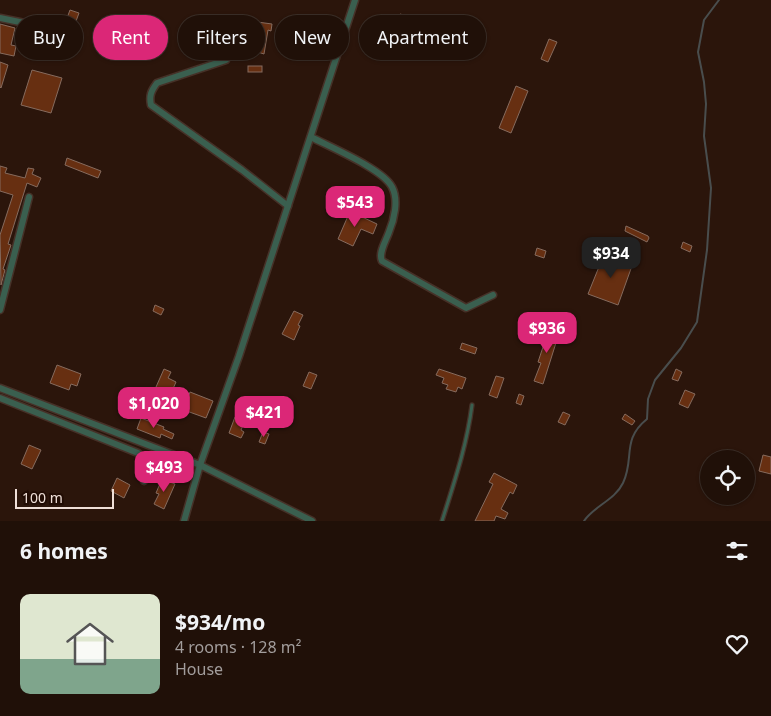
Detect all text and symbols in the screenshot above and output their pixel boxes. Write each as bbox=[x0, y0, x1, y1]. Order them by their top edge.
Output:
chip: Buy bbox=[15, 15, 83, 60]
chip: Rent bbox=[93, 15, 168, 60]
chip: Filters bbox=[178, 15, 265, 60]
chip: New bbox=[275, 15, 349, 60]
chip: Apartment bbox=[359, 15, 486, 60]
pin: $543 bbox=[325, 186, 385, 228]
text: $543 bbox=[337, 191, 373, 213]
pin: $934 bbox=[581, 236, 641, 279]
text: $934 bbox=[593, 242, 629, 264]
pin: $936 bbox=[517, 312, 577, 354]
text: $936 bbox=[529, 317, 565, 339]
pin: $1,020 bbox=[113, 386, 195, 429]
text: $1,020 bbox=[129, 392, 179, 414]
pin: $421 bbox=[234, 396, 294, 438]
text: $421 bbox=[246, 401, 282, 423]
pin: $493 bbox=[134, 450, 194, 493]
map controls bbox=[700, 450, 755, 505]
button: locate bbox=[700, 450, 755, 505]
text: $493 bbox=[146, 456, 182, 478]
scale bar bbox=[15, 486, 114, 509]
text: 100 m bbox=[22, 488, 63, 507]
text: 6 homes bbox=[20, 537, 108, 565]
icon: filters bbox=[723, 537, 751, 565]
text: $934/mo bbox=[175, 608, 265, 636]
icon: home bbox=[60, 614, 120, 674]
icon: heart bbox=[723, 630, 751, 658]
text: 4 rooms · 128 m² bbox=[175, 636, 301, 658]
text: House bbox=[175, 658, 223, 680]

